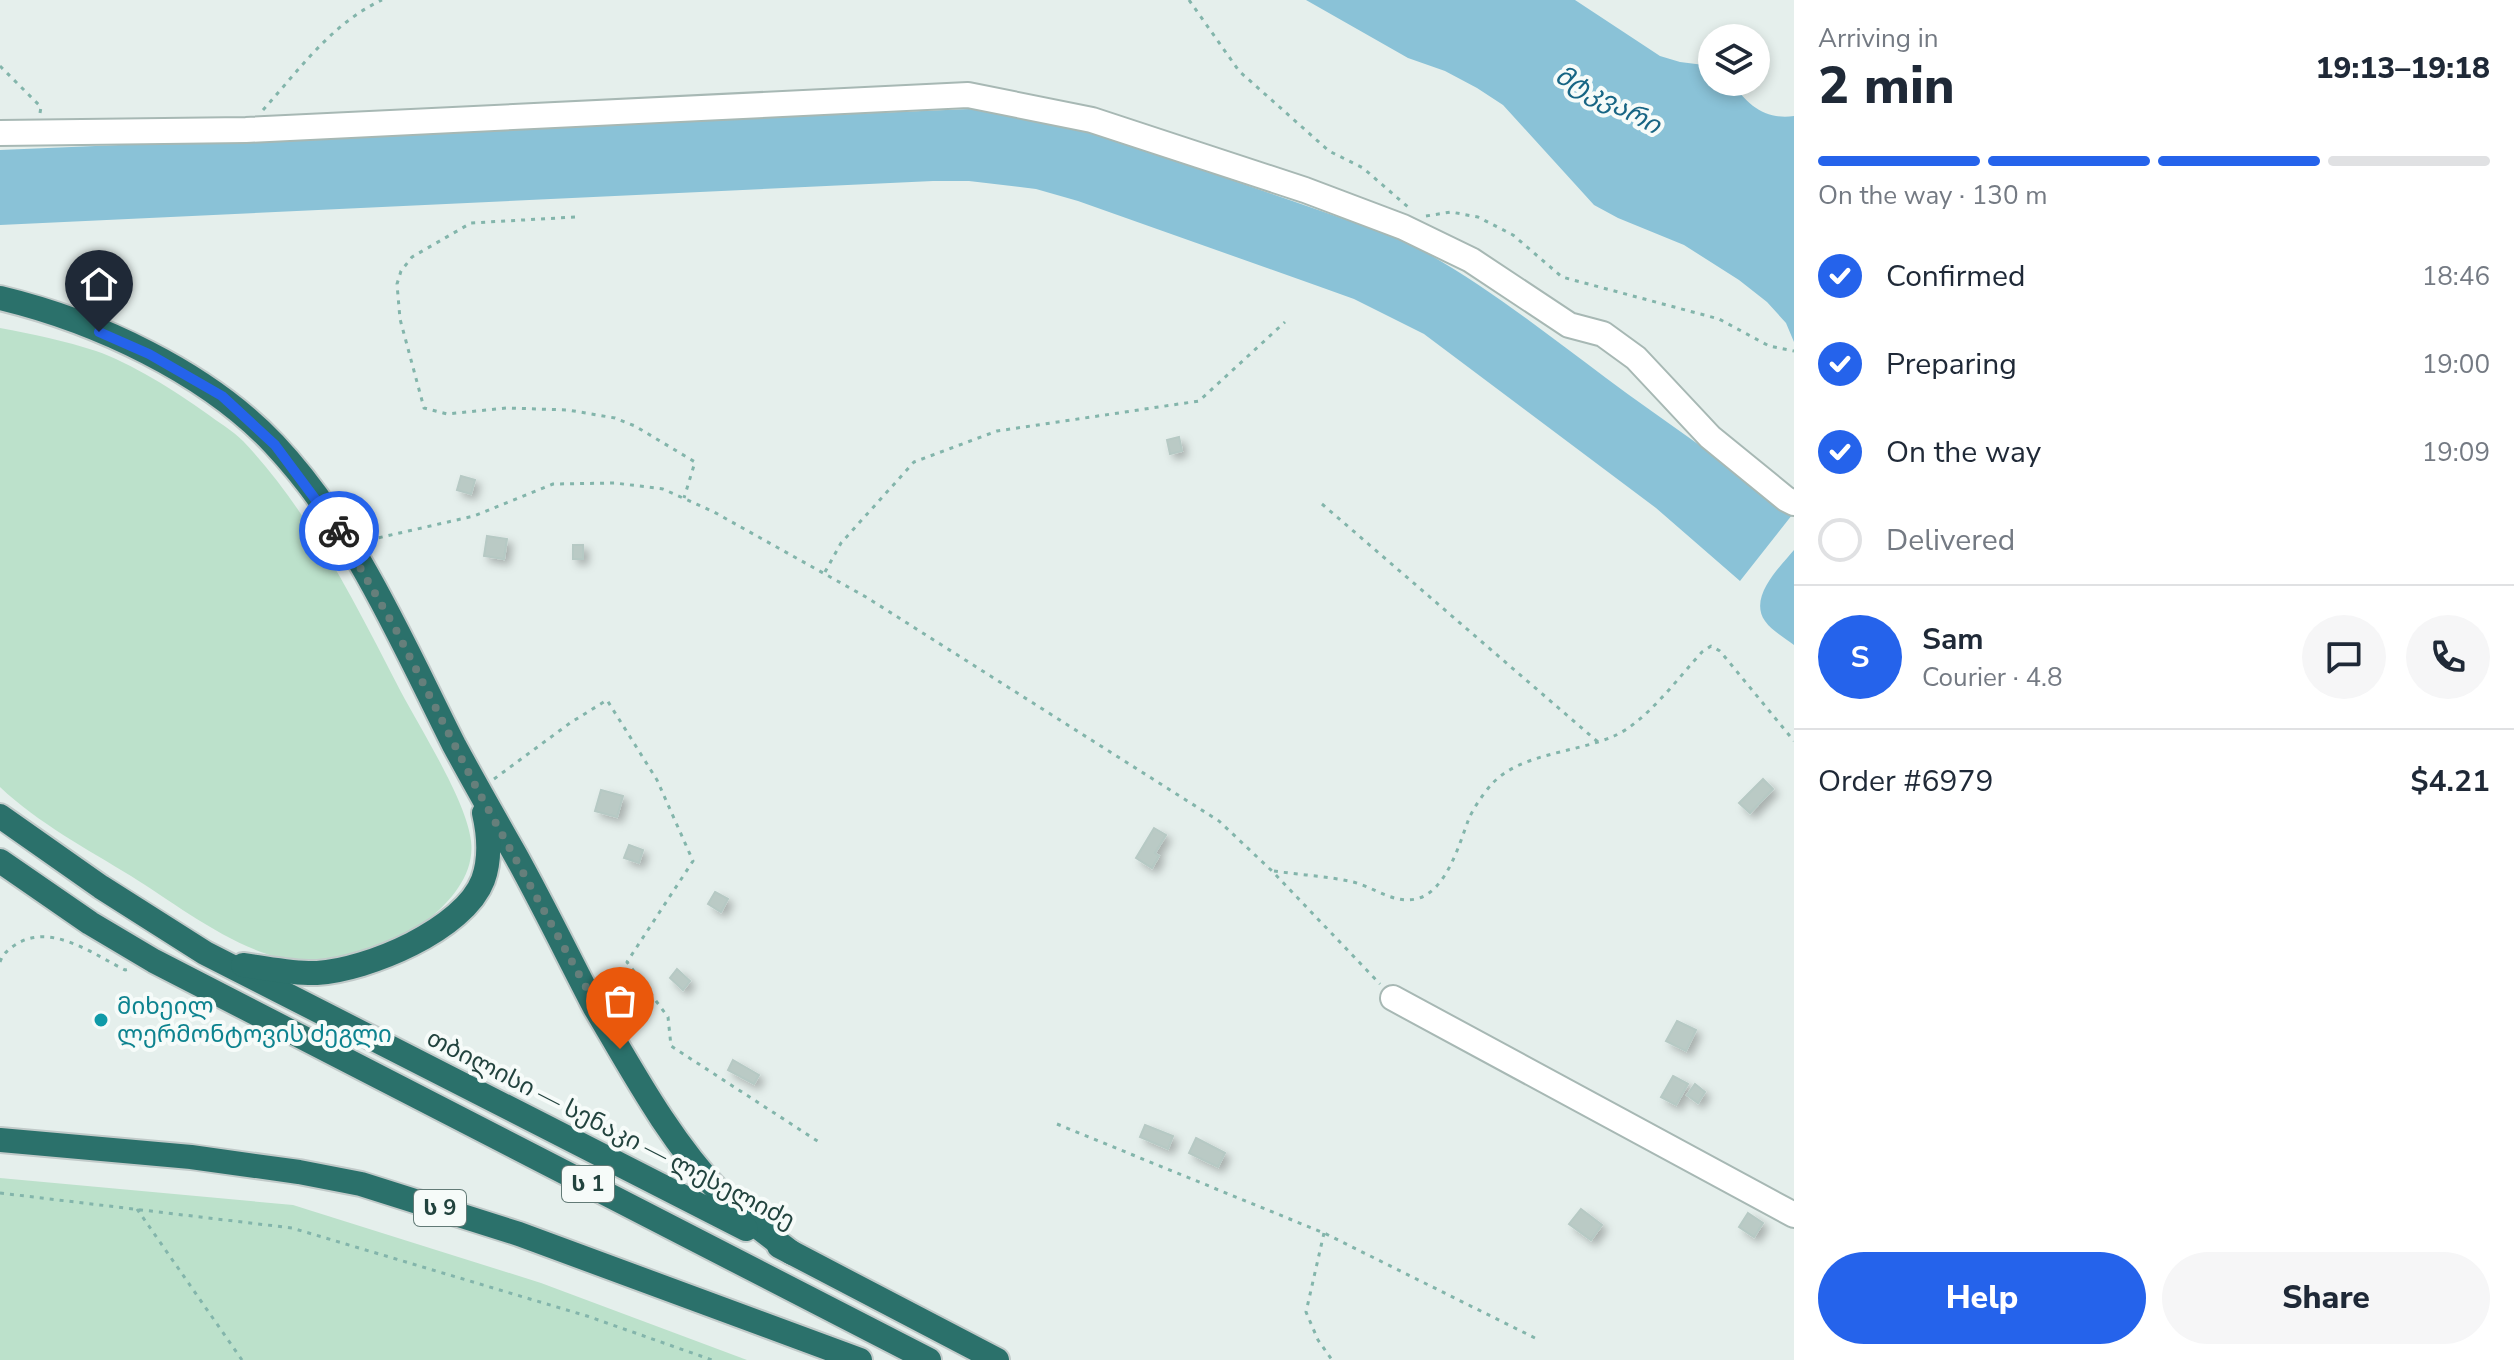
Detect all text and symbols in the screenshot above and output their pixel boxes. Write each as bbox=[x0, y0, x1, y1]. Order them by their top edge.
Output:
text: Arriving in bbox=[1818, 21, 1939, 56]
map controls bbox=[1698, 24, 1770, 96]
button: layers bbox=[1698, 24, 1770, 96]
text: 19:13–19:18 bbox=[2315, 48, 2490, 89]
text: 2 min bbox=[1818, 50, 1955, 121]
water label: მტკვარი bbox=[1549, 58, 1668, 143]
text: On the way · 130 m bbox=[1818, 178, 2047, 213]
pin bbox=[65, 250, 133, 332]
icon: check bbox=[1818, 254, 1862, 298]
text: Confirmed bbox=[1886, 256, 2026, 297]
text: 18:46 bbox=[2422, 259, 2490, 294]
icon: home bbox=[77, 262, 121, 306]
icon: check bbox=[1818, 342, 1862, 386]
text: Preparing bbox=[1886, 344, 2017, 385]
text: 19:00 bbox=[2422, 347, 2490, 382]
icon: check bbox=[1818, 430, 1862, 474]
text: On the way bbox=[1886, 432, 2041, 473]
text: 19:09 bbox=[2422, 435, 2490, 470]
courier bbox=[299, 491, 379, 571]
icon: bike bbox=[317, 509, 361, 553]
text: Delivered bbox=[1886, 520, 2015, 561]
button: chat bbox=[2302, 615, 2386, 699]
button: phone bbox=[2406, 615, 2490, 699]
text: Sam bbox=[1922, 619, 1984, 660]
text: S bbox=[1851, 637, 1869, 678]
text: Courier · 4.8 bbox=[1922, 660, 2063, 695]
text: Order #6979 bbox=[1818, 761, 1993, 802]
text: $4.21 bbox=[2411, 761, 2490, 802]
pin bbox=[586, 967, 654, 1049]
icon: bag bbox=[598, 979, 642, 1023]
place label: მიხეილ ლერმონტოვის ძეგლი bbox=[117, 990, 392, 1050]
marker: მიხეილ ლერმონტოვის ძეგლი bbox=[92, 1011, 110, 1029]
street label: თბილისი — სენაკი — ლესელიძე bbox=[421, 1022, 801, 1236]
road number: ს 1 bbox=[562, 1166, 614, 1202]
road number: ს 9 bbox=[414, 1190, 466, 1226]
button: Help bbox=[1818, 1252, 2146, 1344]
button: Share bbox=[2162, 1252, 2490, 1344]

